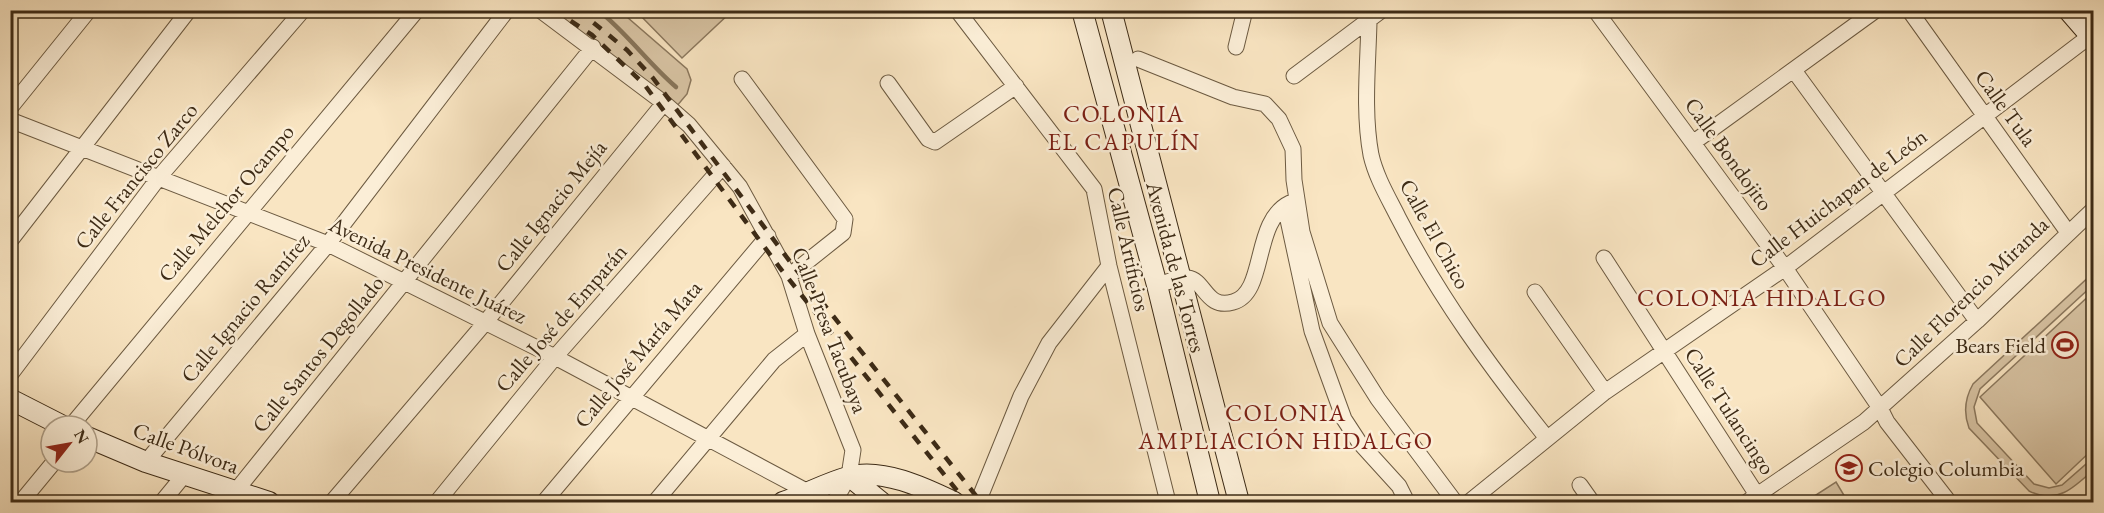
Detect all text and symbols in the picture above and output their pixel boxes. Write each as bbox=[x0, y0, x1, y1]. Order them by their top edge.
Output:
street label: Calle Tula bbox=[1968, 64, 2044, 152]
street label: Calle Bondojito bbox=[1678, 91, 1780, 217]
street label: Calle Francisco Zarco bbox=[68, 96, 204, 255]
district label: COLONIA EL CAPULÍN bbox=[1047, 98, 1201, 157]
street label: Calle Melchor Ocampo bbox=[151, 118, 301, 288]
street label: Calle Huichapan de León bbox=[1743, 121, 1933, 274]
street label: Calle Ignacio Mejía bbox=[489, 134, 613, 278]
street label: Calle El Chico bbox=[1393, 174, 1477, 294]
street label: Avenida de las Torres bbox=[1139, 177, 1213, 356]
street label: Calle Artificios bbox=[1101, 184, 1157, 314]
street label: Avenida Presidente Juárez bbox=[323, 209, 532, 331]
street label: Calle Florencio Miranda bbox=[1887, 210, 2055, 374]
street label: Calle Ignacio Ramírez bbox=[174, 227, 316, 389]
street label: Calle José de Emparán bbox=[489, 237, 634, 398]
street label: Calle Presa Tacubaya bbox=[785, 243, 875, 417]
street label: Calle Santos Degollado bbox=[246, 269, 391, 439]
street label: Calle José María Mata bbox=[568, 274, 708, 434]
district label: COLONIA HIDALGO bbox=[1637, 282, 1887, 313]
sports icon: Bears Field bbox=[2050, 330, 2080, 360]
place label: Bears Field bbox=[1955, 331, 2047, 360]
street label: Calle Tulancingo bbox=[1678, 342, 1782, 480]
district label: COLONIA AMPLIACIÓN HIDALGO bbox=[1137, 397, 1434, 456]
north arrow bbox=[39, 414, 99, 474]
street label: Calle Pólvora bbox=[129, 415, 243, 481]
text: N bbox=[69, 426, 94, 448]
school or university icon: Colegio Columbia bbox=[1834, 453, 1864, 483]
place label: Colegio Columbia bbox=[1868, 454, 2024, 483]

